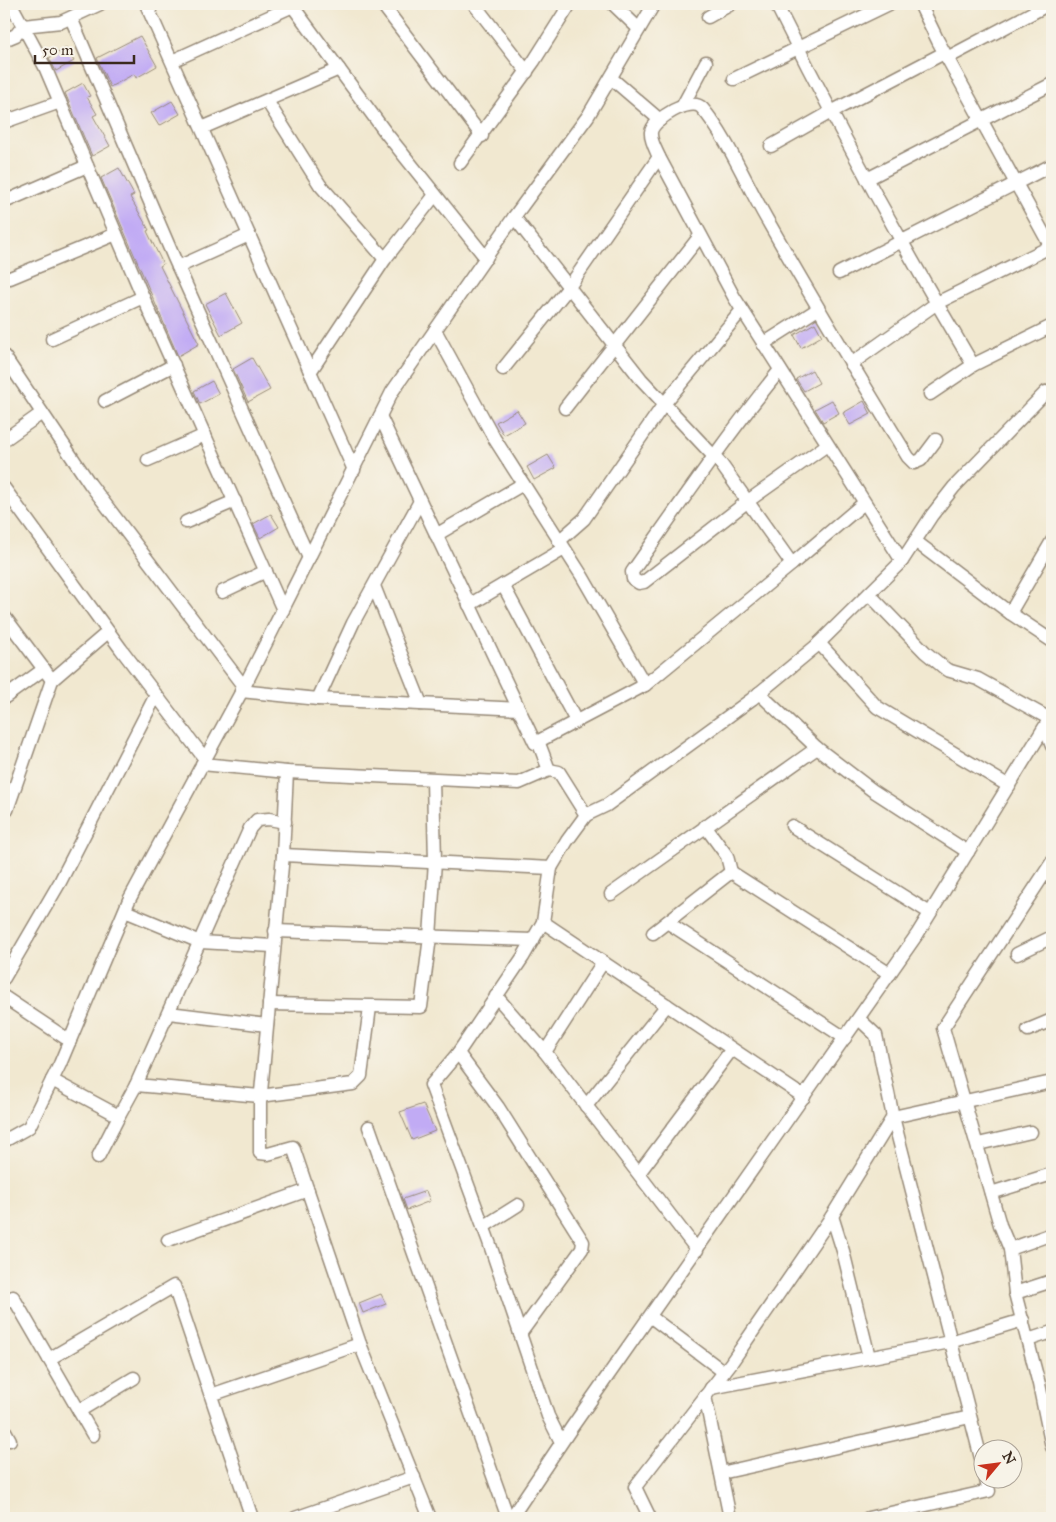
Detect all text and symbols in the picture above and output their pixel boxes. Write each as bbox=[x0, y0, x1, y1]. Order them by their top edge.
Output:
scale bar bbox=[35, 32, 134, 64]
text: 50 m bbox=[42, 41, 74, 59]
north arrow bbox=[974, 1440, 1024, 1490]
text: N bbox=[999, 1449, 1019, 1467]

